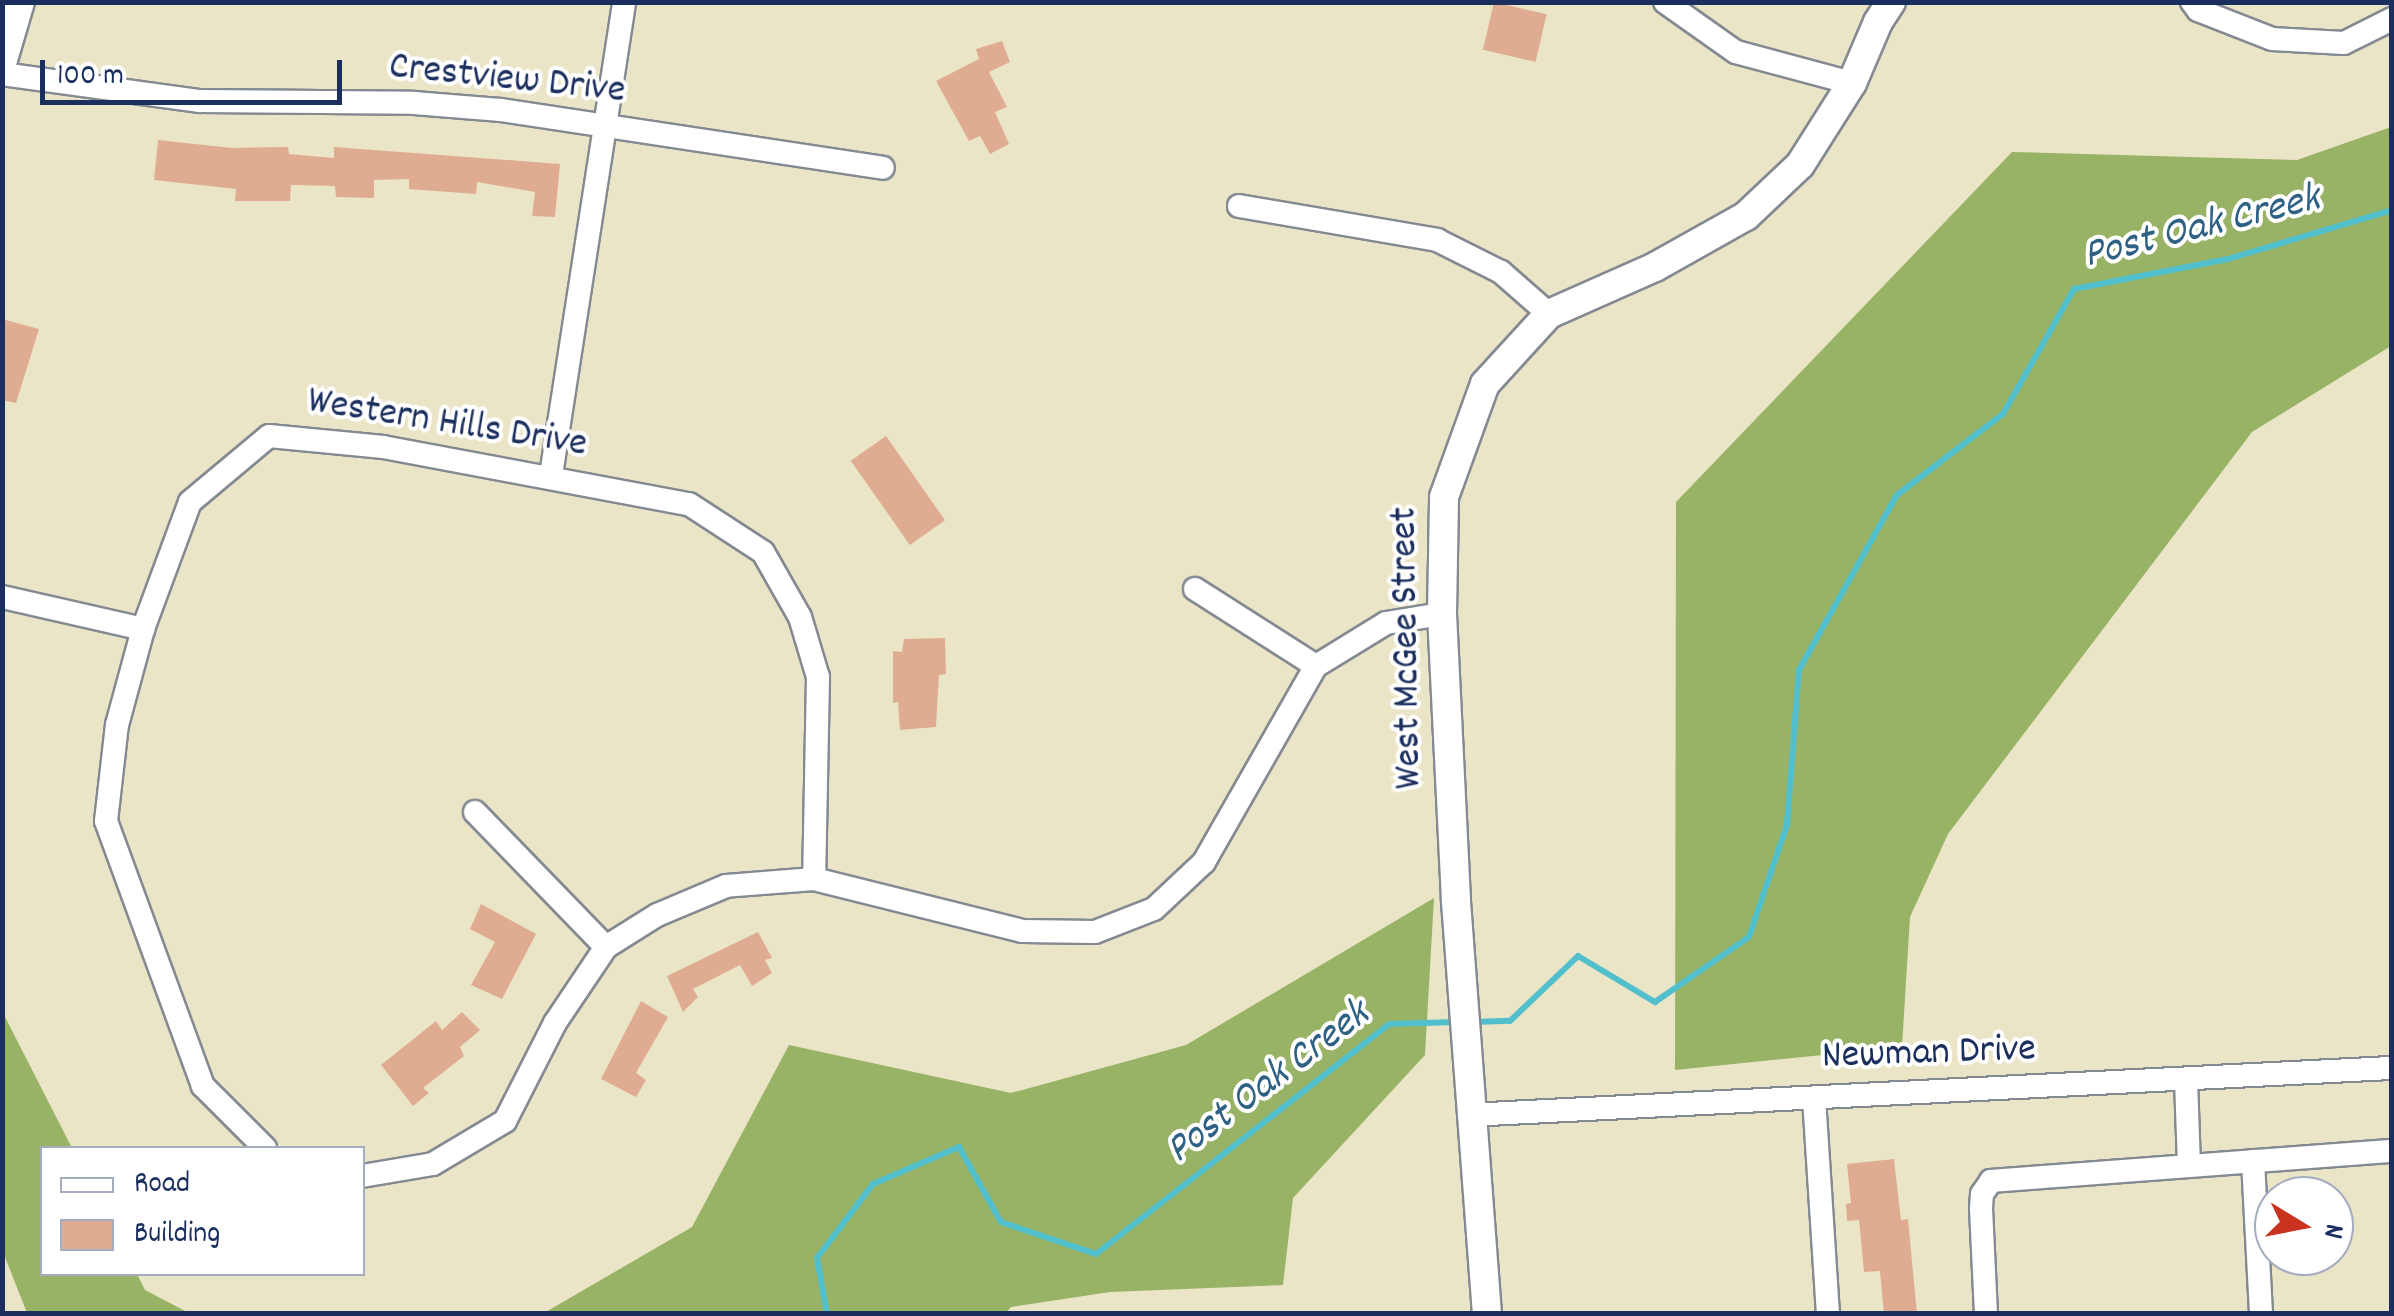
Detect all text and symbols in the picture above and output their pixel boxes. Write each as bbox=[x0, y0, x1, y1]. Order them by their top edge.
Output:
scale bar bbox=[45, 40, 348, 102]
street label: Crestview Drive bbox=[386, 45, 628, 117]
text: 100 m bbox=[57, 56, 124, 99]
water label: Post Oak Creek bbox=[2079, 175, 2325, 283]
street label: Western Hills Drive bbox=[304, 379, 590, 471]
street label: West McGee Street bbox=[1383, 506, 1435, 790]
water label: Post Oak Creek bbox=[1157, 991, 1381, 1177]
street label: Newman Drive bbox=[1821, 1027, 2037, 1083]
legend bbox=[40, 1146, 365, 1276]
text: Road bbox=[134, 1164, 190, 1207]
north arrow bbox=[2254, 1176, 2354, 1276]
text: Building bbox=[134, 1214, 220, 1257]
text: N bbox=[2311, 1221, 2352, 1241]

